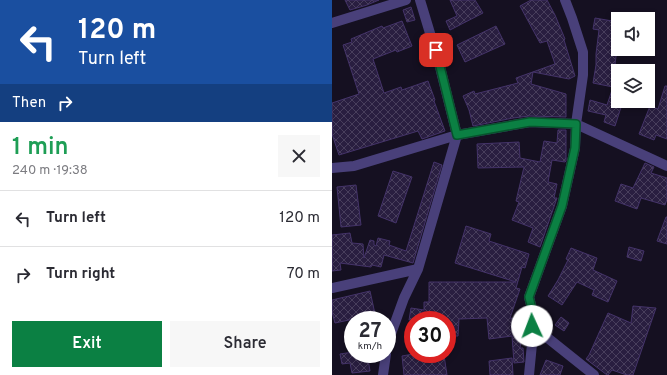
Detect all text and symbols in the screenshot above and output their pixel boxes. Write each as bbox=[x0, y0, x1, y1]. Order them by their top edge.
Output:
map controls bbox=[611, 12, 655, 108]
button: sound bbox=[611, 12, 655, 56]
text: 120 m bbox=[78, 13, 156, 49]
icon: left bbox=[12, 16, 64, 68]
pin bbox=[419, 33, 453, 67]
icon: arrive bbox=[425, 39, 447, 61]
text: Turn left bbox=[78, 48, 146, 71]
button: layers bbox=[611, 64, 655, 108]
icon: right bbox=[54, 92, 76, 114]
text: Then bbox=[12, 94, 46, 113]
text: 1 min bbox=[12, 133, 69, 163]
button: close bbox=[278, 135, 320, 177]
text: 240 m · 19:38 bbox=[12, 163, 88, 179]
icon: left bbox=[12, 208, 34, 230]
text: Turn left bbox=[46, 209, 106, 228]
text: 120 m bbox=[279, 209, 320, 228]
icon: right bbox=[12, 264, 34, 286]
text: Turn right bbox=[46, 265, 115, 284]
text: 70 m bbox=[287, 265, 320, 284]
position arrow bbox=[511, 305, 553, 347]
speed limit sign: 30 bbox=[404, 311, 456, 363]
text: 27 bbox=[359, 319, 381, 345]
button: Exit bbox=[12, 321, 162, 367]
button: Share bbox=[170, 321, 320, 367]
text: km/h bbox=[358, 340, 382, 353]

